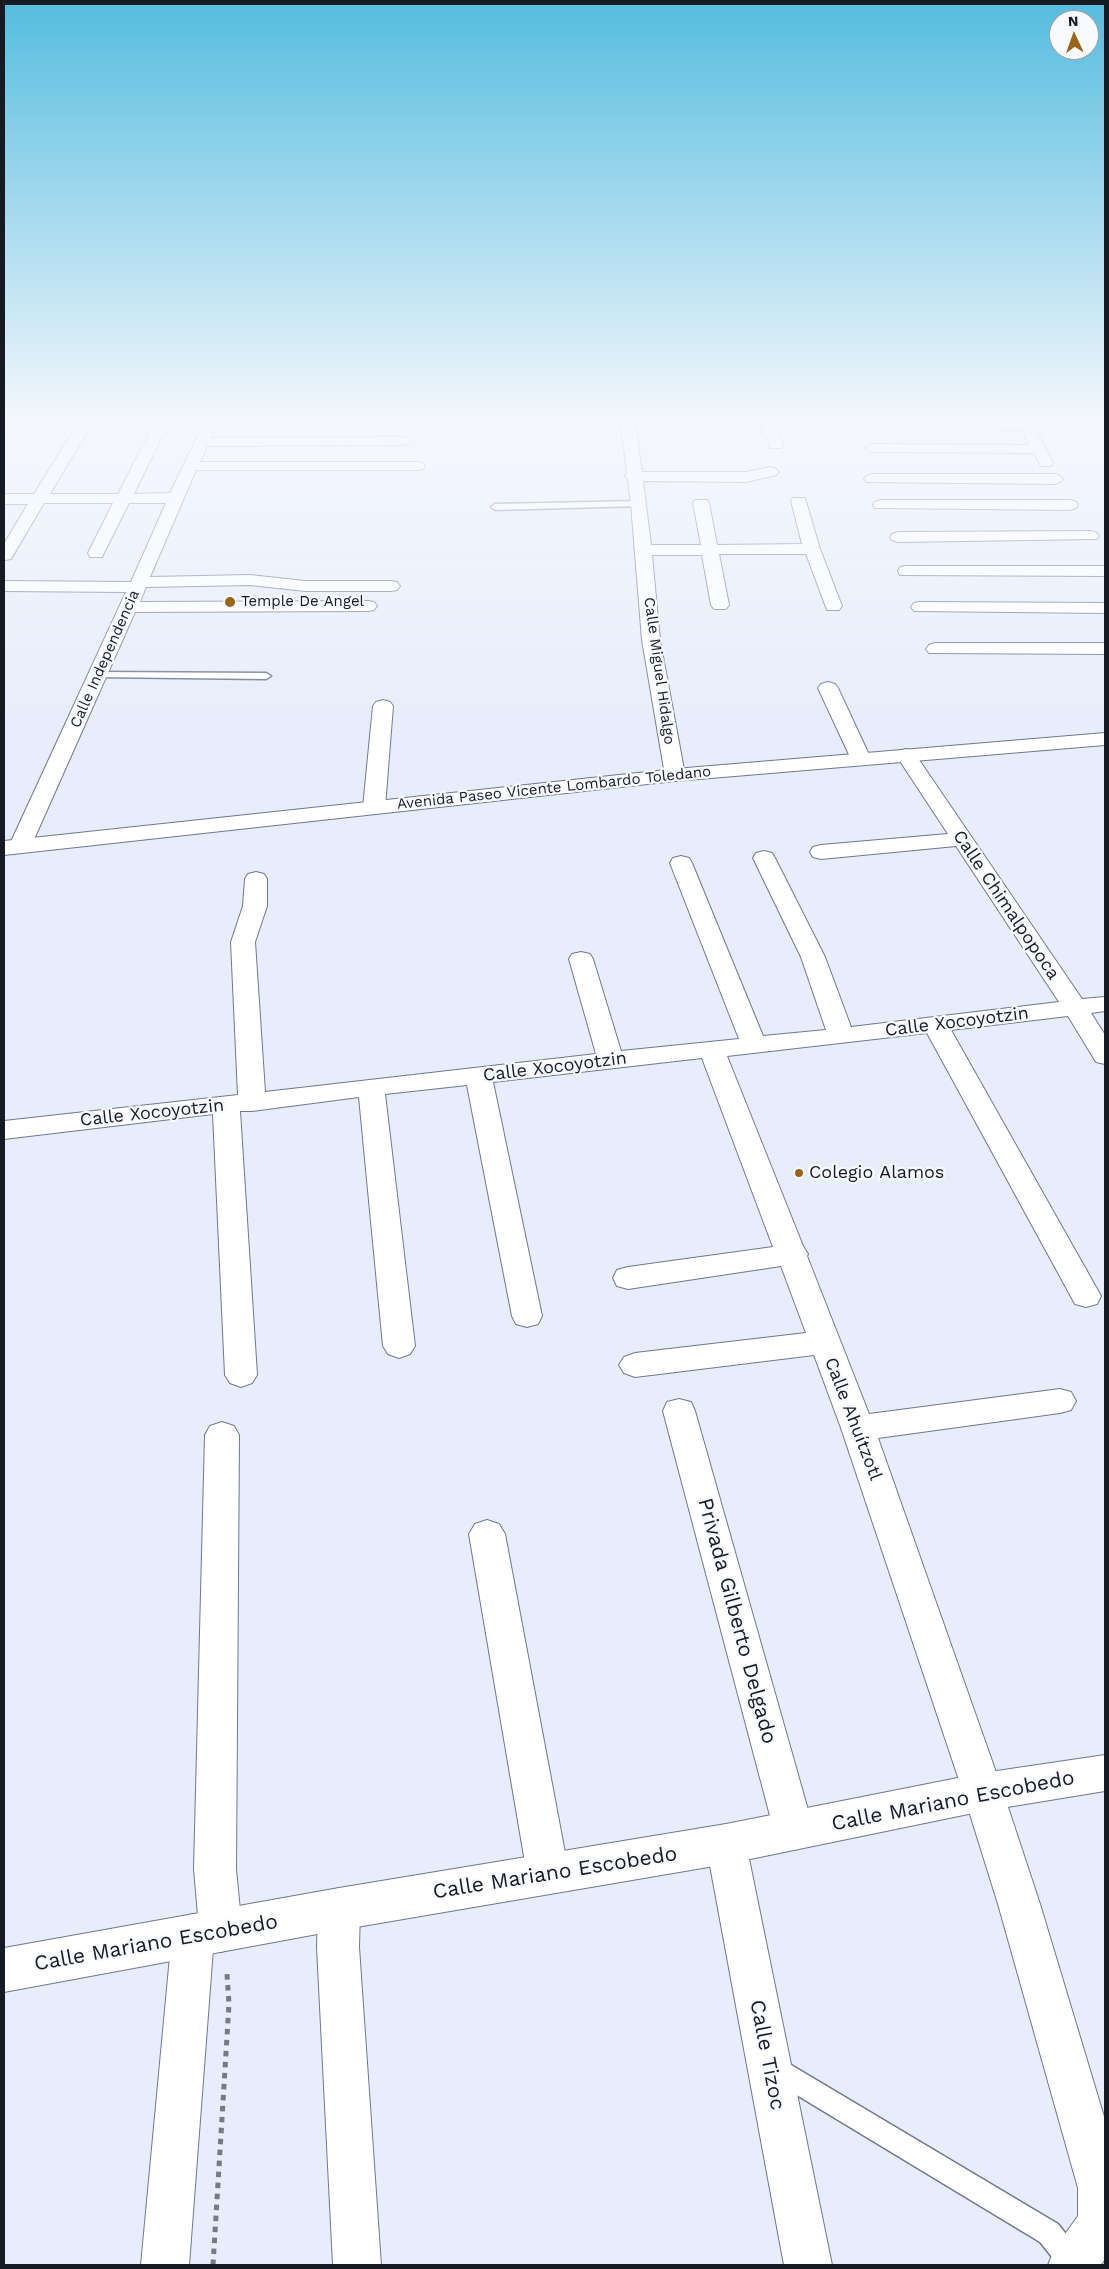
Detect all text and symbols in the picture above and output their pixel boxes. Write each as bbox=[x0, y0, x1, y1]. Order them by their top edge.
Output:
north arrow bbox=[1049, 10, 1099, 60]
text: N bbox=[1068, 13, 1079, 29]
street label: Calle Independencia bbox=[66, 587, 144, 731]
place label: Temple De Angel bbox=[241, 593, 364, 611]
marker: Temple De Angel bbox=[223, 595, 237, 609]
street label: Calle Miguel Hidalgo bbox=[640, 596, 678, 746]
street label: Avenida Paseo Vicente Lombardo Toledano bbox=[396, 763, 712, 813]
street label: Calle Chimalpopoca bbox=[948, 826, 1064, 984]
street label: Calle Xocoyotzin bbox=[884, 1002, 1030, 1042]
street label: Calle Xocoyotzin bbox=[482, 1047, 628, 1087]
street label: Calle Xocoyotzin bbox=[79, 1095, 225, 1131]
place label: Colegio Alamos bbox=[809, 1162, 944, 1184]
marker: Colegio Alamos bbox=[793, 1167, 805, 1179]
street label: Calle Ahuítzotl bbox=[820, 1355, 886, 1483]
street label: Privada Gilberto Delgado bbox=[692, 1495, 782, 1747]
street label: Calle Mariano Escobedo bbox=[829, 1765, 1077, 1837]
street label: Calle Mariano Escobedo bbox=[431, 1841, 679, 1905]
street label: Calle Mariano Escobedo bbox=[32, 1909, 280, 1977]
street label: Calle Tizoc bbox=[744, 1998, 790, 2112]

